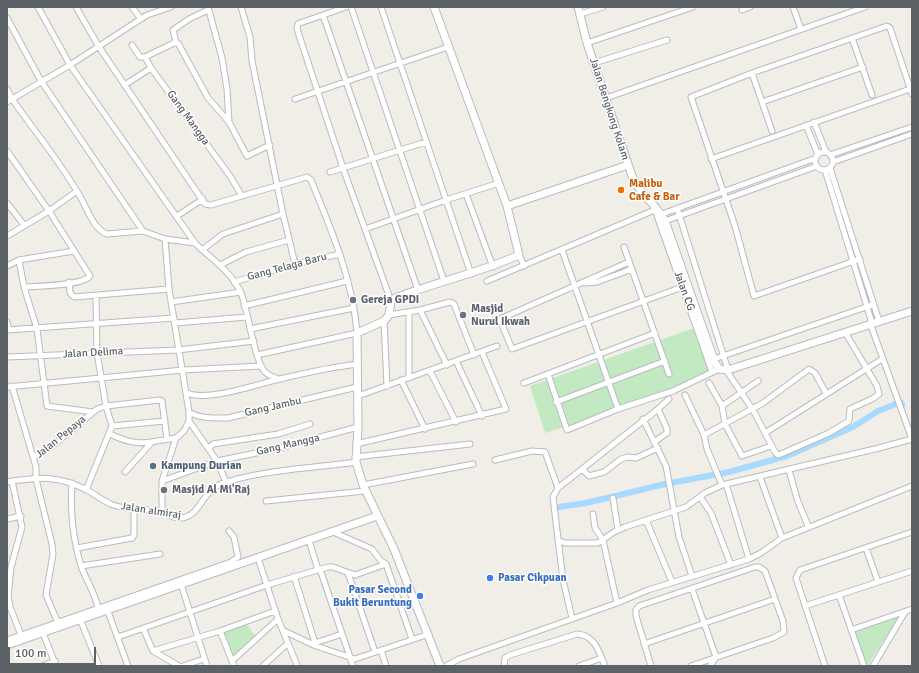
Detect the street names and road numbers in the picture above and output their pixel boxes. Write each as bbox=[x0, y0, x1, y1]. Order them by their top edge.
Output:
street label: Jalan Bengkong Kolam bbox=[586, 56, 632, 162]
street label: Gang Mangga bbox=[164, 88, 212, 148]
street label: Gang Telaga Baru bbox=[246, 250, 328, 284]
street label: Jalan CG bbox=[671, 269, 697, 313]
street label: Jalan Delima bbox=[62, 345, 124, 361]
street label: Gang Jambu bbox=[243, 394, 303, 420]
street label: Jalan Pepaya bbox=[33, 413, 89, 461]
street label: Gang Mangga bbox=[255, 431, 321, 459]
street label: Jalan almiraj bbox=[120, 500, 182, 522]

